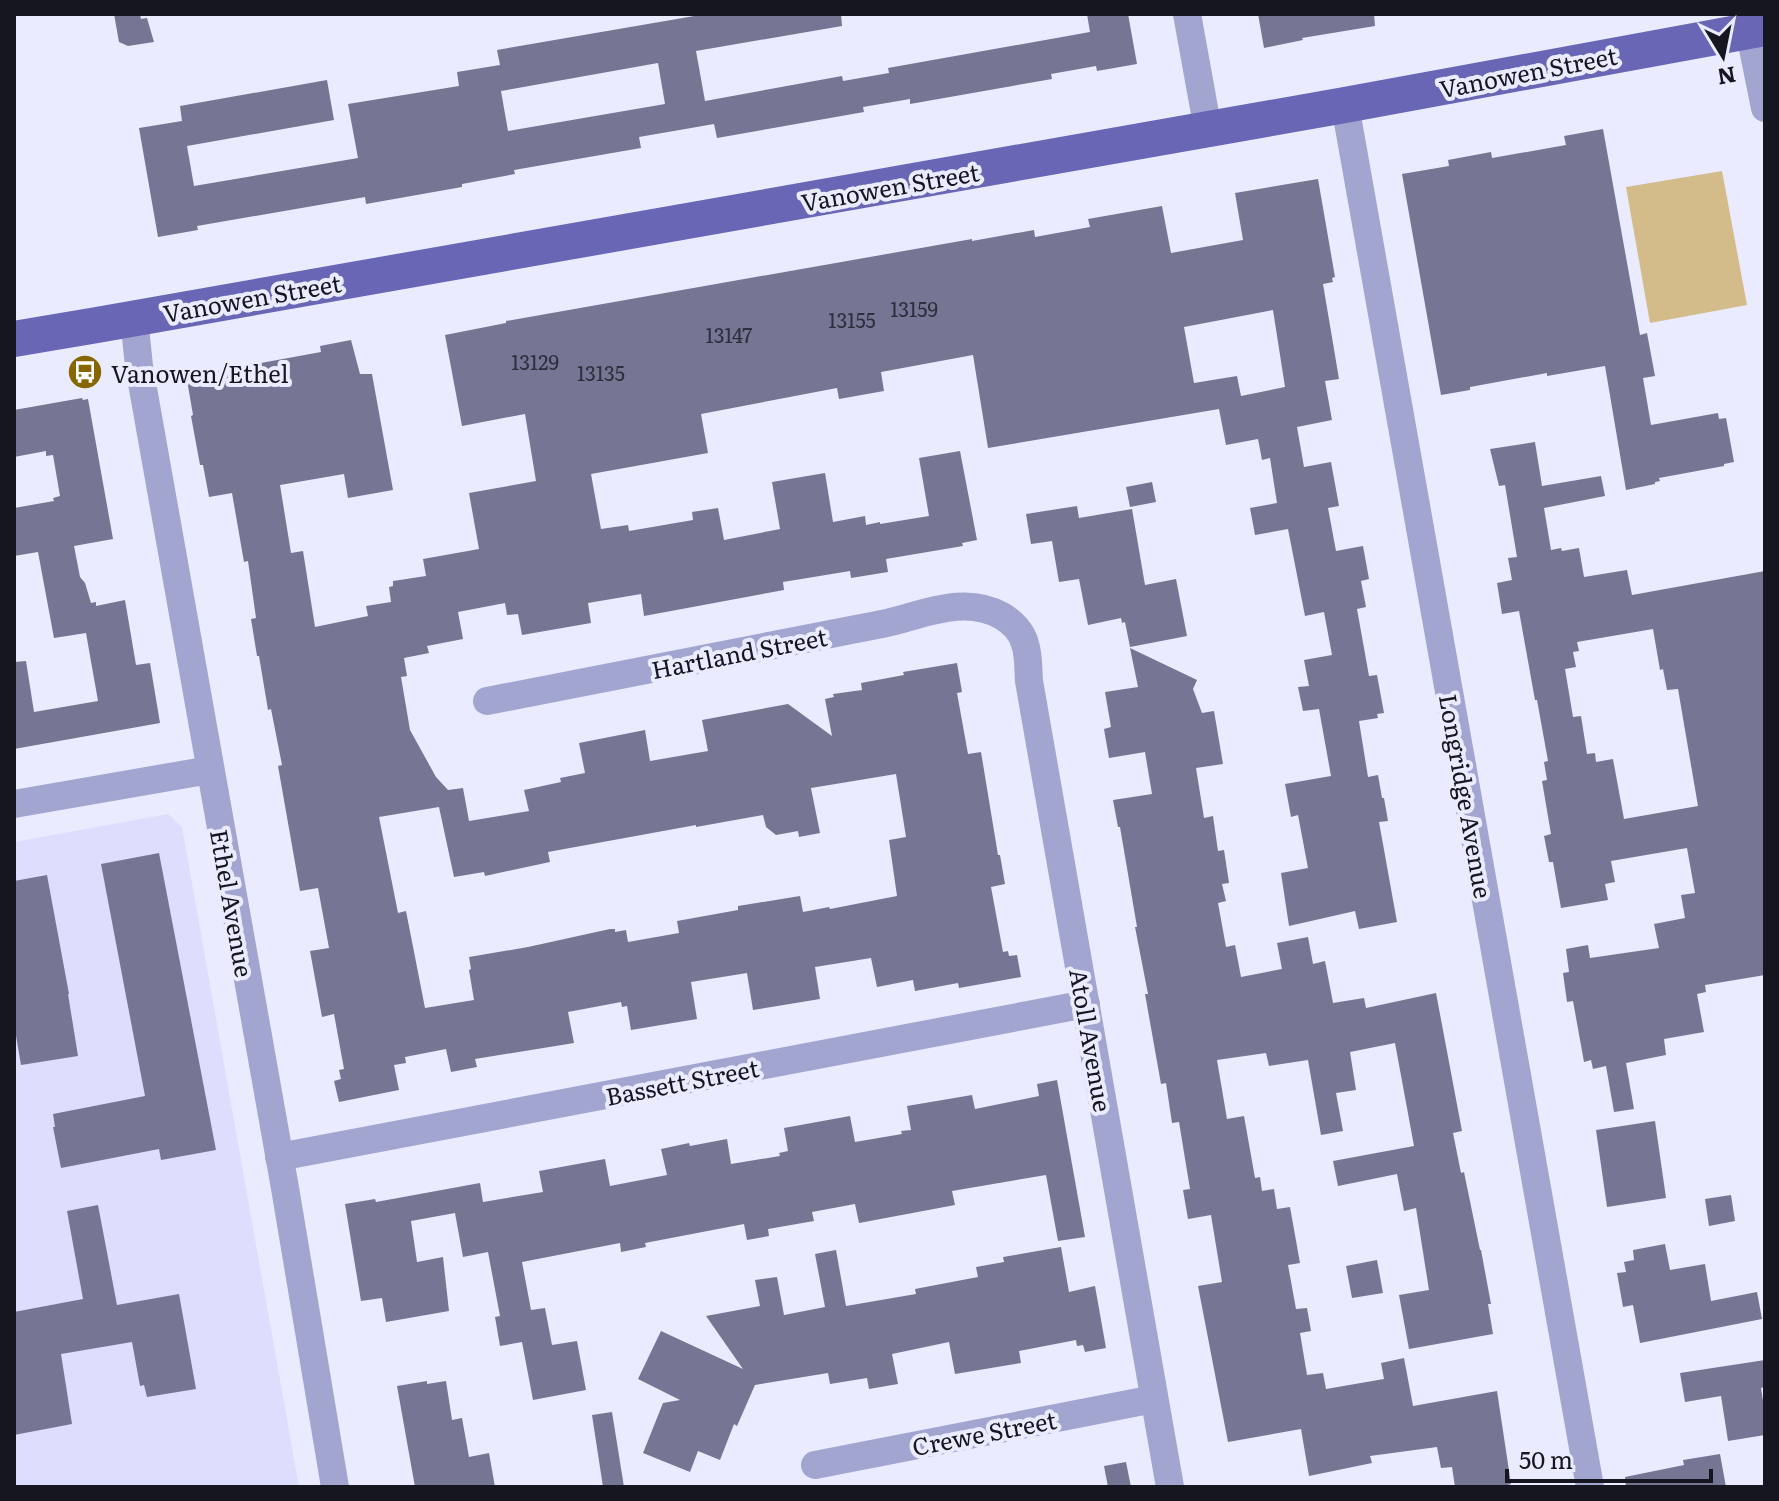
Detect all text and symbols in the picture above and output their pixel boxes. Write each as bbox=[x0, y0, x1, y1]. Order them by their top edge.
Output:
north arrow bbox=[1683, 16, 1763, 96]
street label: Vanowen Street bbox=[1436, 37, 1620, 105]
text: N bbox=[1715, 59, 1739, 95]
street label: Vanowen Street bbox=[798, 153, 982, 219]
street label: Vanowen Street bbox=[160, 264, 344, 330]
house number: 13159 bbox=[890, 293, 938, 323]
house number: 13155 bbox=[828, 304, 876, 334]
house number: 13147 bbox=[706, 319, 752, 349]
house number: 13129 bbox=[511, 346, 559, 376]
bus stop icon: Vanowen/Ethel bbox=[66, 353, 104, 391]
place label: Vanowen/Ethel bbox=[111, 355, 288, 390]
house number: 13135 bbox=[577, 357, 625, 387]
street label: Hartland Street bbox=[648, 618, 830, 686]
street label: Longridge Avenue bbox=[1432, 691, 1502, 901]
street label: Ethel Avenue bbox=[203, 826, 263, 980]
street label: Atoll Avenue bbox=[1062, 966, 1122, 1114]
street label: Bassett Street bbox=[602, 1049, 762, 1113]
street label: Crewe Street bbox=[909, 1401, 1059, 1463]
scale bar bbox=[1507, 1433, 1711, 1483]
text: 50 m bbox=[1519, 1441, 1573, 1476]

